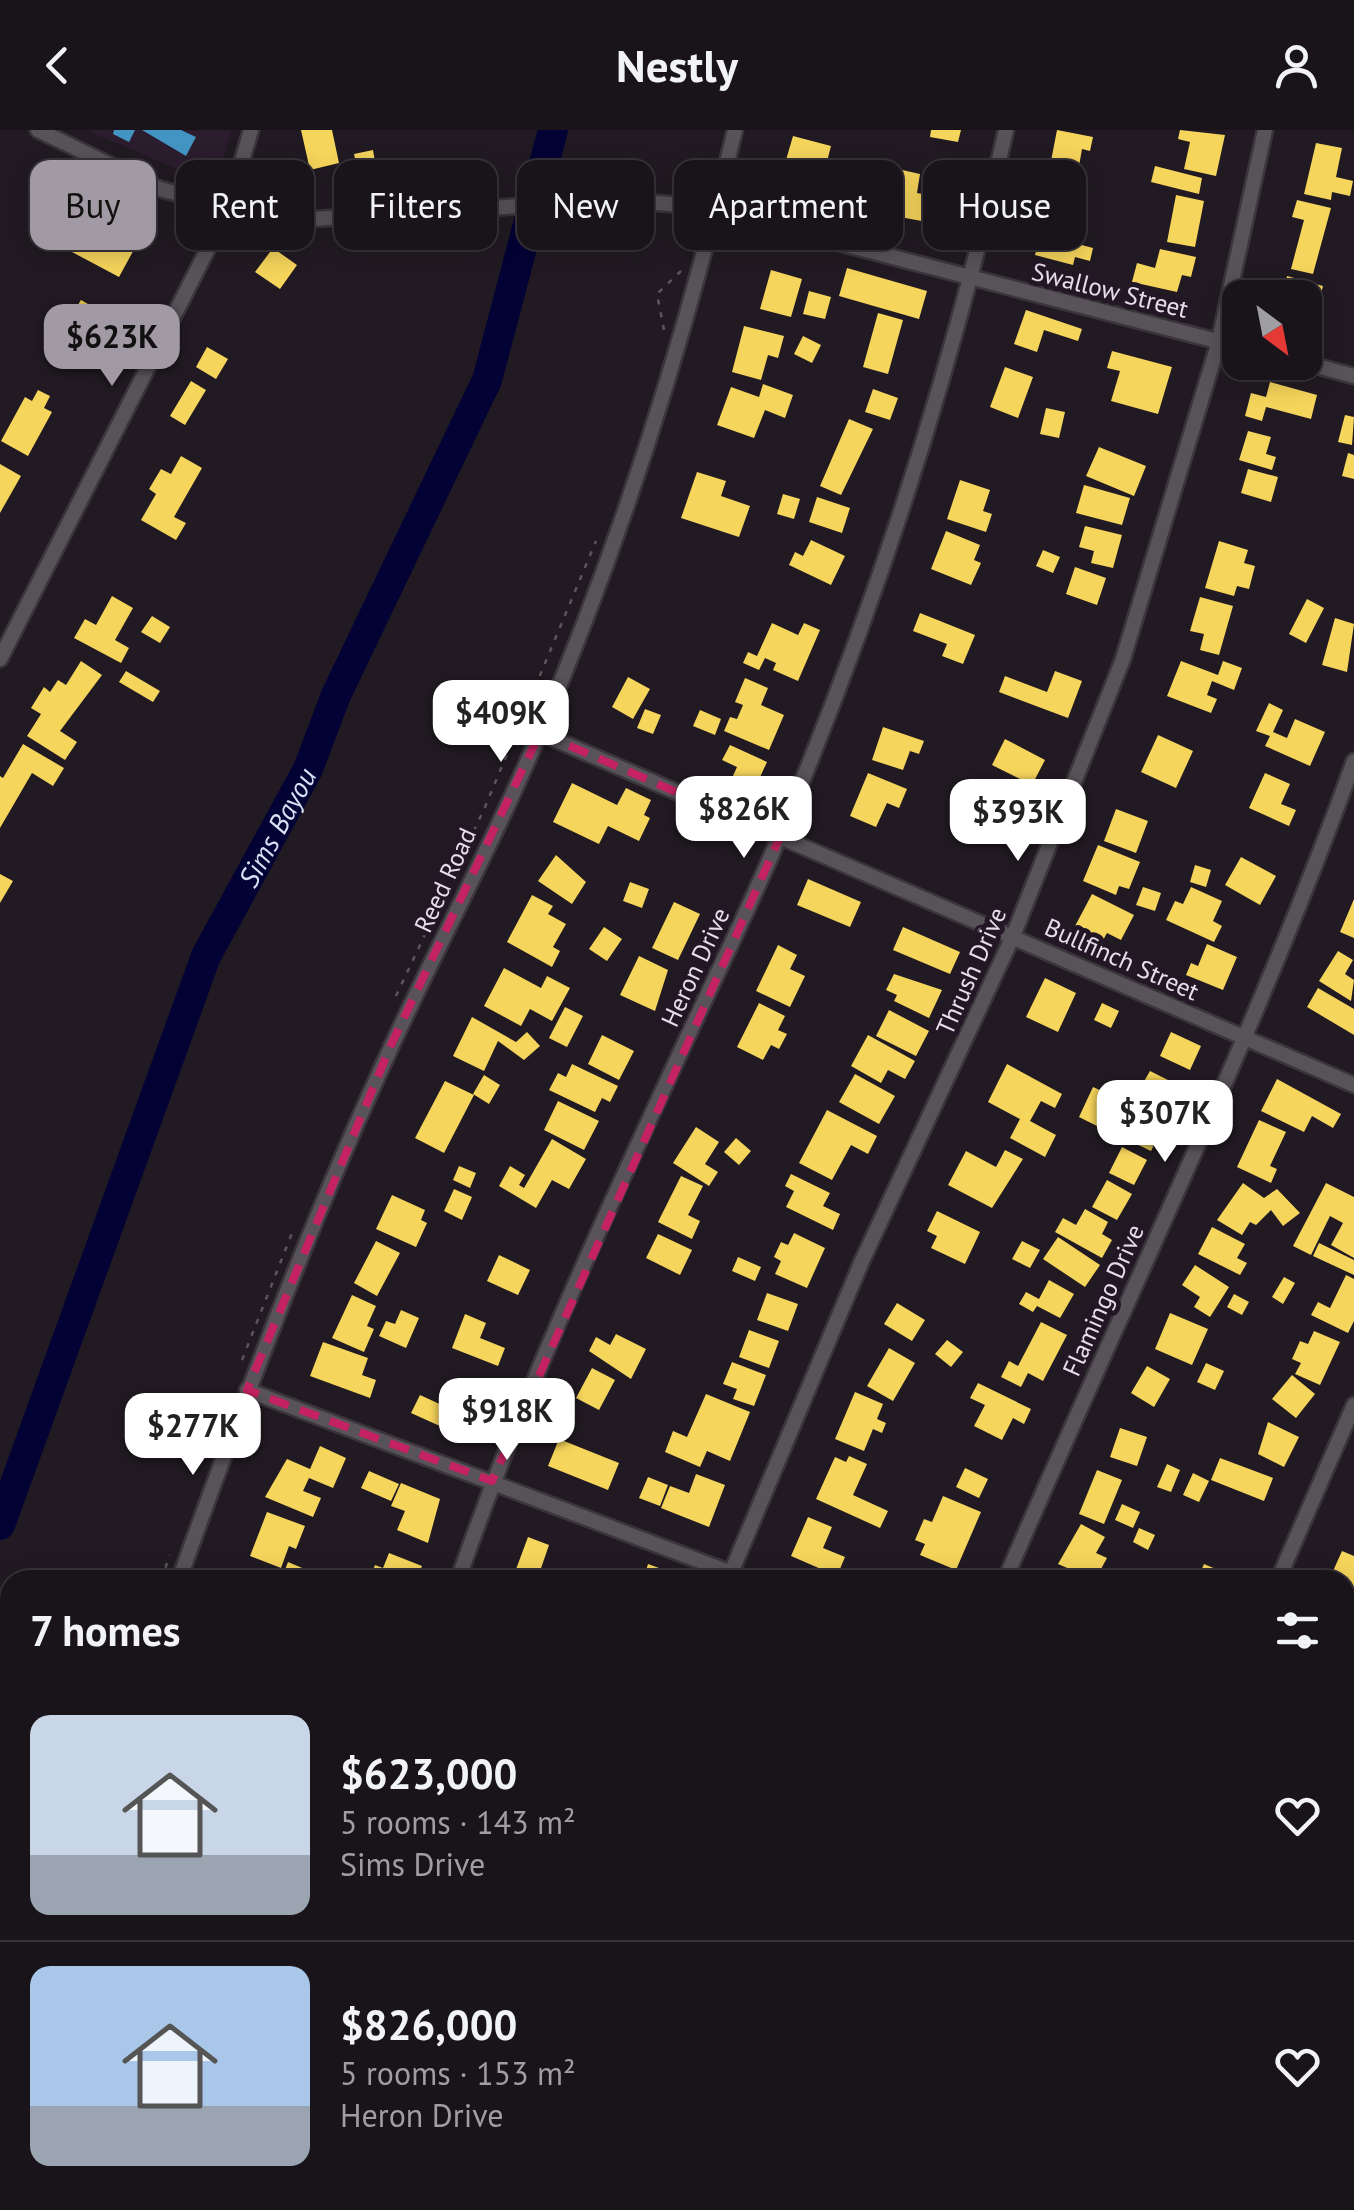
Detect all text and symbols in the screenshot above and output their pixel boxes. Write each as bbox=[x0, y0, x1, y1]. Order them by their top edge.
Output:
text: Nestly bbox=[616, 36, 738, 94]
icon: back bbox=[30, 38, 85, 93]
icon: person bbox=[1269, 38, 1324, 93]
chip: Buy bbox=[30, 160, 156, 250]
chip: Rent bbox=[176, 160, 314, 250]
chip: Filters bbox=[334, 160, 497, 250]
chip: New bbox=[517, 160, 654, 250]
chip: Apartment bbox=[674, 160, 903, 250]
chip: House bbox=[923, 160, 1086, 250]
street label: Swallow Street bbox=[1028, 255, 1192, 325]
north arrow bbox=[1222, 280, 1322, 380]
map controls bbox=[1222, 280, 1322, 380]
pin: $623K bbox=[42, 304, 182, 389]
text: $623K bbox=[66, 315, 158, 357]
pin: $409K bbox=[431, 680, 571, 765]
text: $409K bbox=[455, 691, 547, 733]
water label: Sims Bayou bbox=[229, 761, 324, 893]
pin: $826K bbox=[674, 776, 814, 861]
pin: $393K bbox=[948, 779, 1088, 864]
text: $826K bbox=[698, 787, 790, 829]
text: $393K bbox=[972, 790, 1064, 832]
street label: Reed Road bbox=[407, 823, 483, 937]
street label: Heron Drive bbox=[653, 902, 737, 1032]
street label: Thrush Drive bbox=[929, 902, 1013, 1040]
street label: Bullfinch Street bbox=[1040, 911, 1205, 1007]
pin: $307K bbox=[1095, 1080, 1235, 1165]
text: $307K bbox=[1119, 1091, 1211, 1133]
street label: Flamingo Drive bbox=[1055, 1219, 1151, 1381]
pin: $918K bbox=[437, 1378, 577, 1463]
text: $918K bbox=[461, 1389, 553, 1431]
pin: $277K bbox=[123, 1393, 263, 1478]
text: $277K bbox=[147, 1404, 239, 1446]
text: 7 homes bbox=[30, 1603, 181, 1658]
icon: filters bbox=[1270, 1603, 1325, 1658]
text: $623,000 bbox=[340, 1746, 517, 1801]
icon: home bbox=[110, 1755, 230, 1875]
icon: heart bbox=[1270, 1788, 1325, 1843]
text: 5 rooms · 143 m² bbox=[340, 1801, 576, 1843]
text: Sims Drive bbox=[340, 1843, 485, 1885]
text: $826,000 bbox=[340, 1997, 517, 2052]
icon: home bbox=[110, 2006, 230, 2126]
icon: heart bbox=[1270, 2039, 1325, 2094]
text: 5 rooms · 153 m² bbox=[340, 2052, 576, 2094]
text: Heron Drive bbox=[340, 2094, 504, 2136]

